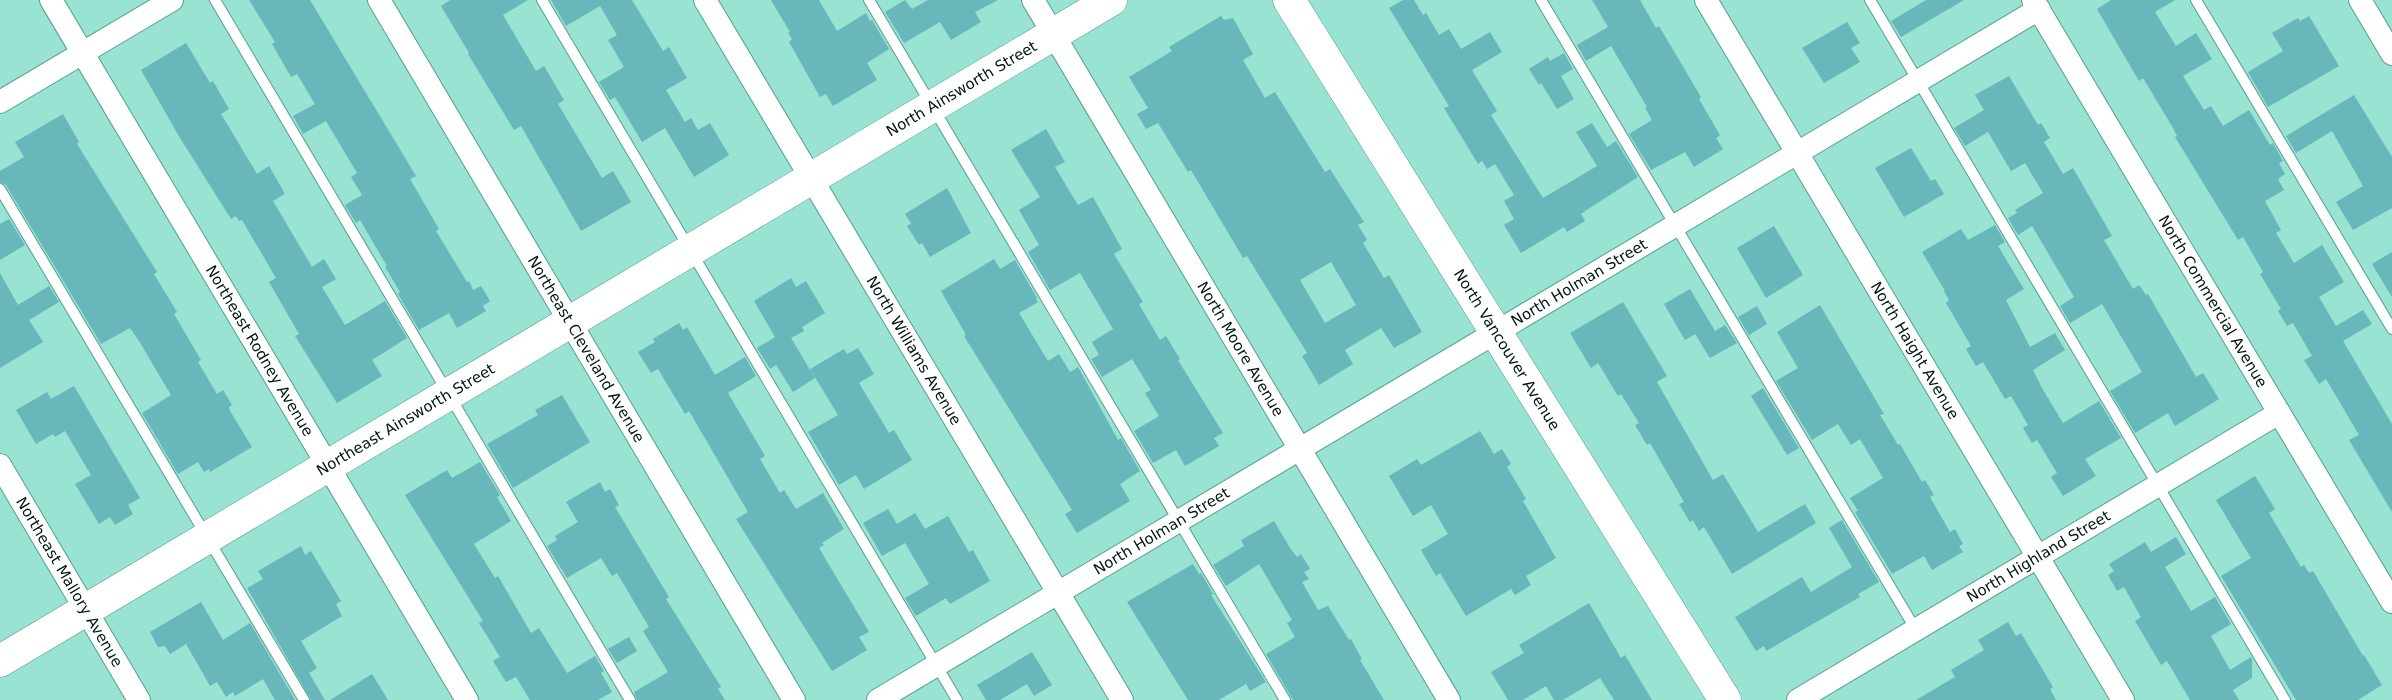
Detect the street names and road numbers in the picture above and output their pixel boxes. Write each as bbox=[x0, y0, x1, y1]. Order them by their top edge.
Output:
street label: North Ainsworth Street bbox=[883, 37, 1040, 141]
street label: North Commercial Avenue bbox=[2155, 212, 2271, 391]
street label: North Holman Street bbox=[1508, 235, 1651, 330]
street label: Northeast Cleveland Avenue bbox=[524, 253, 648, 446]
street label: Northeast Rodney Avenue bbox=[202, 262, 317, 439]
street label: North Vancouver Avenue bbox=[1450, 266, 1564, 434]
street label: North Williams Avenue bbox=[863, 273, 965, 428]
street label: North Moore Avenue bbox=[1193, 278, 1287, 420]
street label: North Haight Avenue bbox=[1867, 278, 1963, 423]
street label: Northeast Ainsworth Street bbox=[313, 360, 498, 480]
street label: North Holman Street bbox=[1090, 484, 1233, 579]
street label: Northeast Mallory Avenue bbox=[12, 494, 126, 670]
street label: North Highland Street bbox=[1963, 507, 2114, 606]

